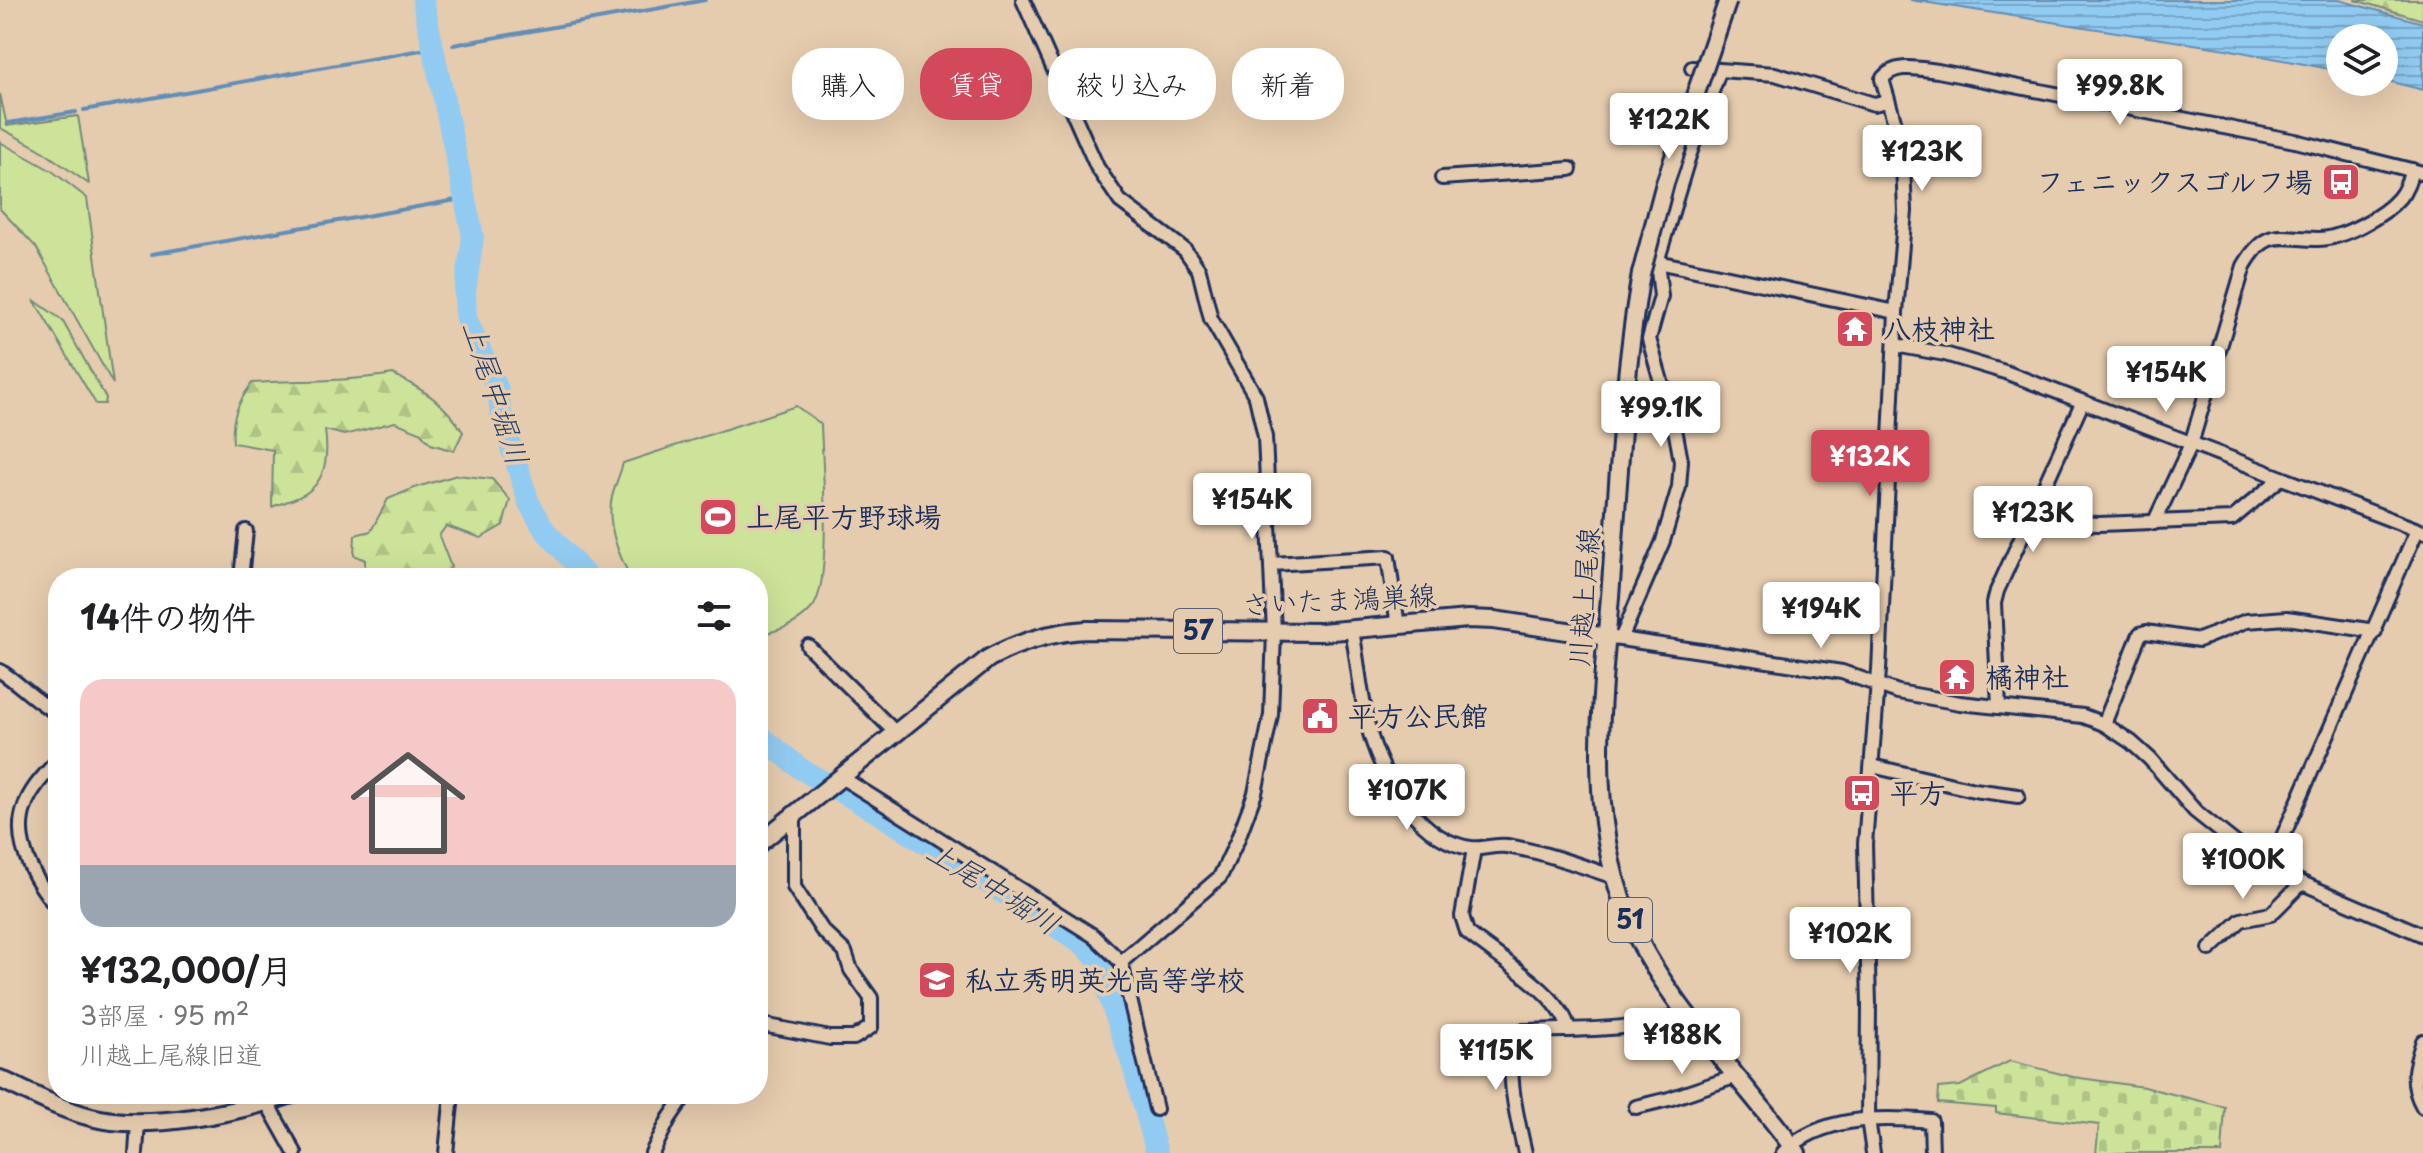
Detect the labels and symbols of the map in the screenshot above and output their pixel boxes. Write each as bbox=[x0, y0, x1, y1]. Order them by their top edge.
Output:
pin: ¥99.8K bbox=[2055, 59, 2185, 127]
pin: ¥122K bbox=[1613, 93, 1725, 161]
pin: ¥123K bbox=[1866, 125, 1978, 193]
place label: フェニックスゴルフ場 bbox=[2036, 159, 2313, 202]
bus stop icon: フェニックスゴルフ場 bbox=[2320, 161, 2362, 203]
place label: 八枝神社 bbox=[1883, 306, 1995, 349]
temple icon: 八枝神社 bbox=[1834, 308, 1876, 350]
water label: 上尾中堀川 bbox=[453, 314, 542, 471]
pin: ¥154K bbox=[2110, 346, 2222, 414]
pin: ¥99.1K bbox=[1596, 381, 1726, 449]
pin: ¥132K bbox=[1814, 430, 1926, 498]
pin: ¥154K bbox=[1196, 473, 1308, 541]
pin: ¥123K bbox=[1977, 486, 2089, 554]
place label: 上尾平方野球場 bbox=[746, 494, 942, 537]
sports icon: 上尾平方野球場 bbox=[697, 496, 739, 538]
street label: 川越上尾線 bbox=[1556, 526, 1609, 668]
street label: さいたま鴻巣線 bbox=[1240, 572, 1437, 625]
pin: ¥194K bbox=[1765, 582, 1877, 650]
road number: 57 bbox=[1174, 609, 1222, 653]
place label: 橘神社 bbox=[1985, 654, 2069, 697]
temple icon: 橘神社 bbox=[1936, 656, 1978, 698]
place label: 平方公民館 bbox=[1348, 693, 1488, 736]
public building icon: 平方公民館 bbox=[1299, 695, 1341, 737]
pin: ¥107K bbox=[1351, 764, 1463, 832]
place label: 平方 bbox=[1890, 770, 1946, 813]
bus stop icon: 平方 bbox=[1841, 772, 1883, 814]
water label: 上尾中堀川 bbox=[919, 827, 1070, 945]
pin: ¥100K bbox=[2187, 833, 2299, 901]
road number: 51 bbox=[1608, 898, 1652, 942]
pin: ¥102K bbox=[1794, 907, 1906, 975]
place label: 私立秀明英光高等学校 bbox=[965, 957, 1245, 1000]
school or university icon: 私立秀明英光高等学校 bbox=[916, 959, 958, 1001]
pin: ¥188K bbox=[1626, 1008, 1738, 1076]
pin: ¥115K bbox=[1440, 1024, 1552, 1092]

